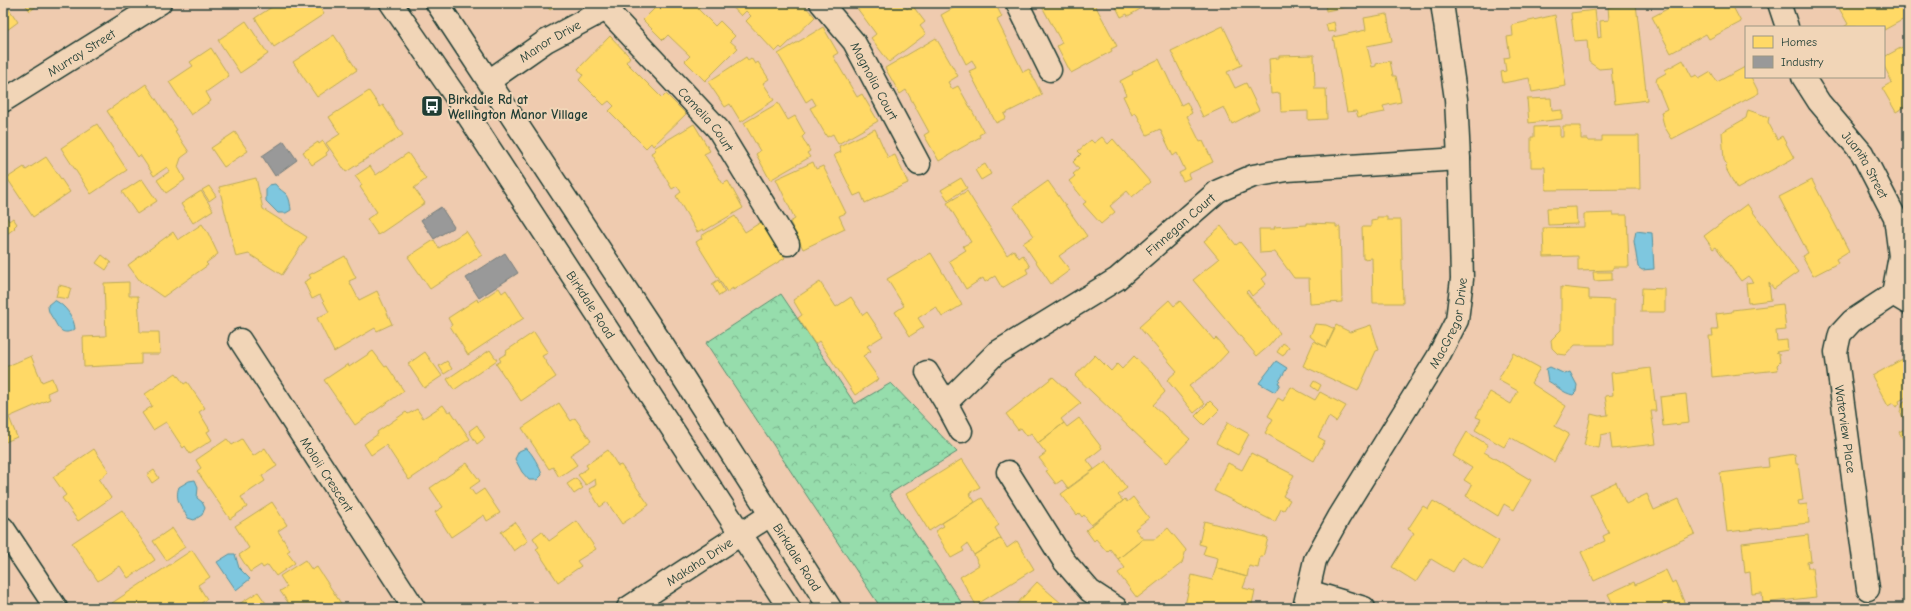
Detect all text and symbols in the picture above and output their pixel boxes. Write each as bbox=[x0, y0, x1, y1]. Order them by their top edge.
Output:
street label: Manor Drive bbox=[516, 17, 584, 66]
street label: Murray Street bbox=[45, 25, 119, 79]
legend bbox=[1745, 26, 1885, 78]
text: Homes bbox=[1781, 35, 1817, 49]
street label: Magnolia Court bbox=[847, 40, 902, 124]
text: Industry bbox=[1781, 55, 1824, 69]
street label: Camelia Court bbox=[675, 84, 737, 155]
place label: Birkdale Rd at Wellington Manor Village bbox=[448, 92, 588, 122]
bus stop icon: Birkdale Rd at Wellington Manor Village bbox=[419, 93, 445, 119]
street label: Juanita Street bbox=[1839, 128, 1892, 202]
street label: Finnegan Court bbox=[1143, 189, 1219, 259]
street label: Birkdale Road bbox=[563, 268, 618, 341]
street label: MacGregor Drive bbox=[1426, 276, 1470, 371]
street label: Waterview Place bbox=[1832, 384, 1859, 475]
street label: Moloii Crescent bbox=[297, 434, 357, 516]
street label: Birkdale Road bbox=[770, 521, 824, 594]
street label: Makaha Drive bbox=[663, 534, 736, 589]

